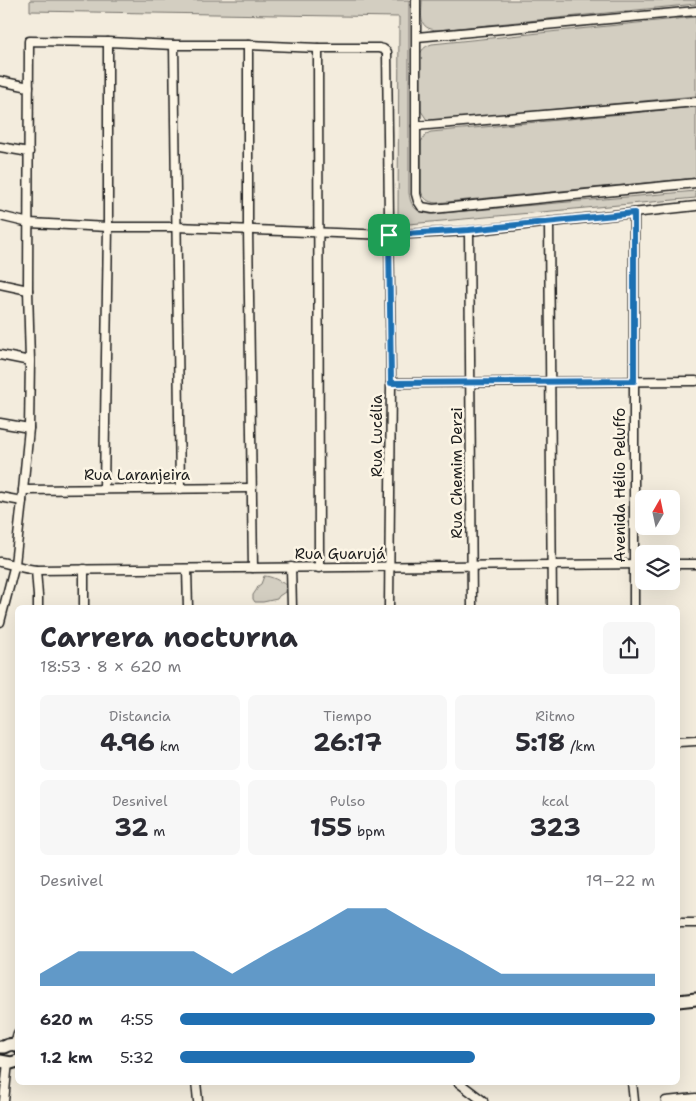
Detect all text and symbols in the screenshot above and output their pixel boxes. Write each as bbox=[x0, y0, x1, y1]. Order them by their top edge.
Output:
pin bbox=[368, 214, 410, 256]
icon: arrive bbox=[375, 221, 403, 249]
street label: Rua Lucélia bbox=[367, 394, 387, 477]
street label: Rua Chemim Derzi bbox=[447, 407, 467, 539]
street label: Avenida Hélio Peluffo bbox=[610, 408, 630, 562]
street label: Rua Laranjeira bbox=[84, 465, 191, 485]
north arrow bbox=[635, 490, 680, 535]
map controls bbox=[635, 490, 680, 590]
street label: Rua Guarujá bbox=[295, 544, 386, 564]
button: layers bbox=[635, 545, 680, 590]
text: Carrera nocturna bbox=[40, 618, 298, 656]
button: share bbox=[603, 622, 655, 674]
text: 18:53 · 8 × 620 m bbox=[40, 656, 181, 677]
text: Distancia bbox=[109, 707, 171, 725]
text: Tiempo bbox=[323, 707, 372, 725]
text: Ritmo bbox=[535, 707, 575, 725]
text: 4.96 bbox=[100, 725, 155, 759]
text: 26:17 bbox=[313, 725, 382, 759]
text: 5:18 bbox=[515, 725, 565, 759]
text: km bbox=[155, 737, 180, 755]
text: /km bbox=[565, 737, 595, 755]
text: Desnivel bbox=[112, 792, 167, 810]
text: Pulso bbox=[330, 792, 365, 810]
text: kcal bbox=[542, 792, 569, 810]
text: 32 bbox=[114, 810, 148, 844]
text: 155 bbox=[310, 810, 352, 844]
text: 323 bbox=[530, 810, 581, 844]
text: m bbox=[148, 822, 165, 840]
text: bpm bbox=[352, 822, 385, 840]
text: Desnivel bbox=[40, 870, 103, 891]
text: 19–22 m bbox=[586, 870, 655, 891]
text: 620 m bbox=[40, 1009, 93, 1030]
text: 4:55 bbox=[120, 1009, 154, 1030]
text: 1.2 km bbox=[40, 1047, 93, 1068]
text: 5:32 bbox=[120, 1047, 154, 1068]

